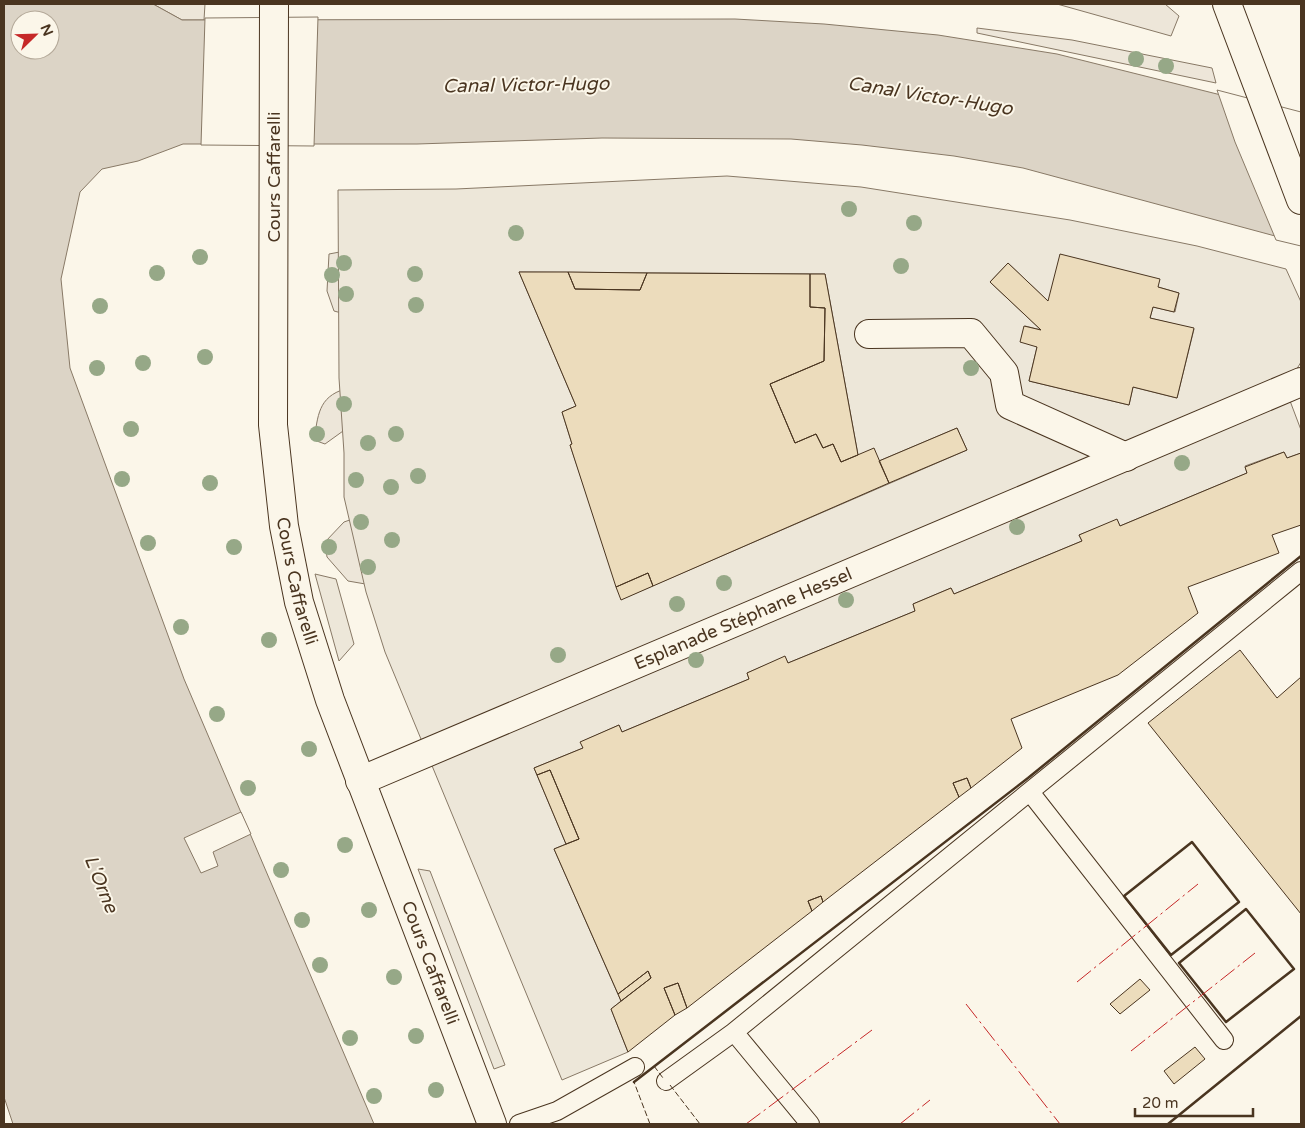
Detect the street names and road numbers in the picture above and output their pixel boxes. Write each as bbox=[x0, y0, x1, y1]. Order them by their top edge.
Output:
street label: Cours Caffarelli bbox=[263, 112, 285, 242]
street label: Cours Caffarelli bbox=[272, 516, 323, 648]
street label: Esplanade Stéphane Hessel bbox=[631, 563, 855, 675]
street label: Cours Caffarelli bbox=[397, 898, 464, 1028]

